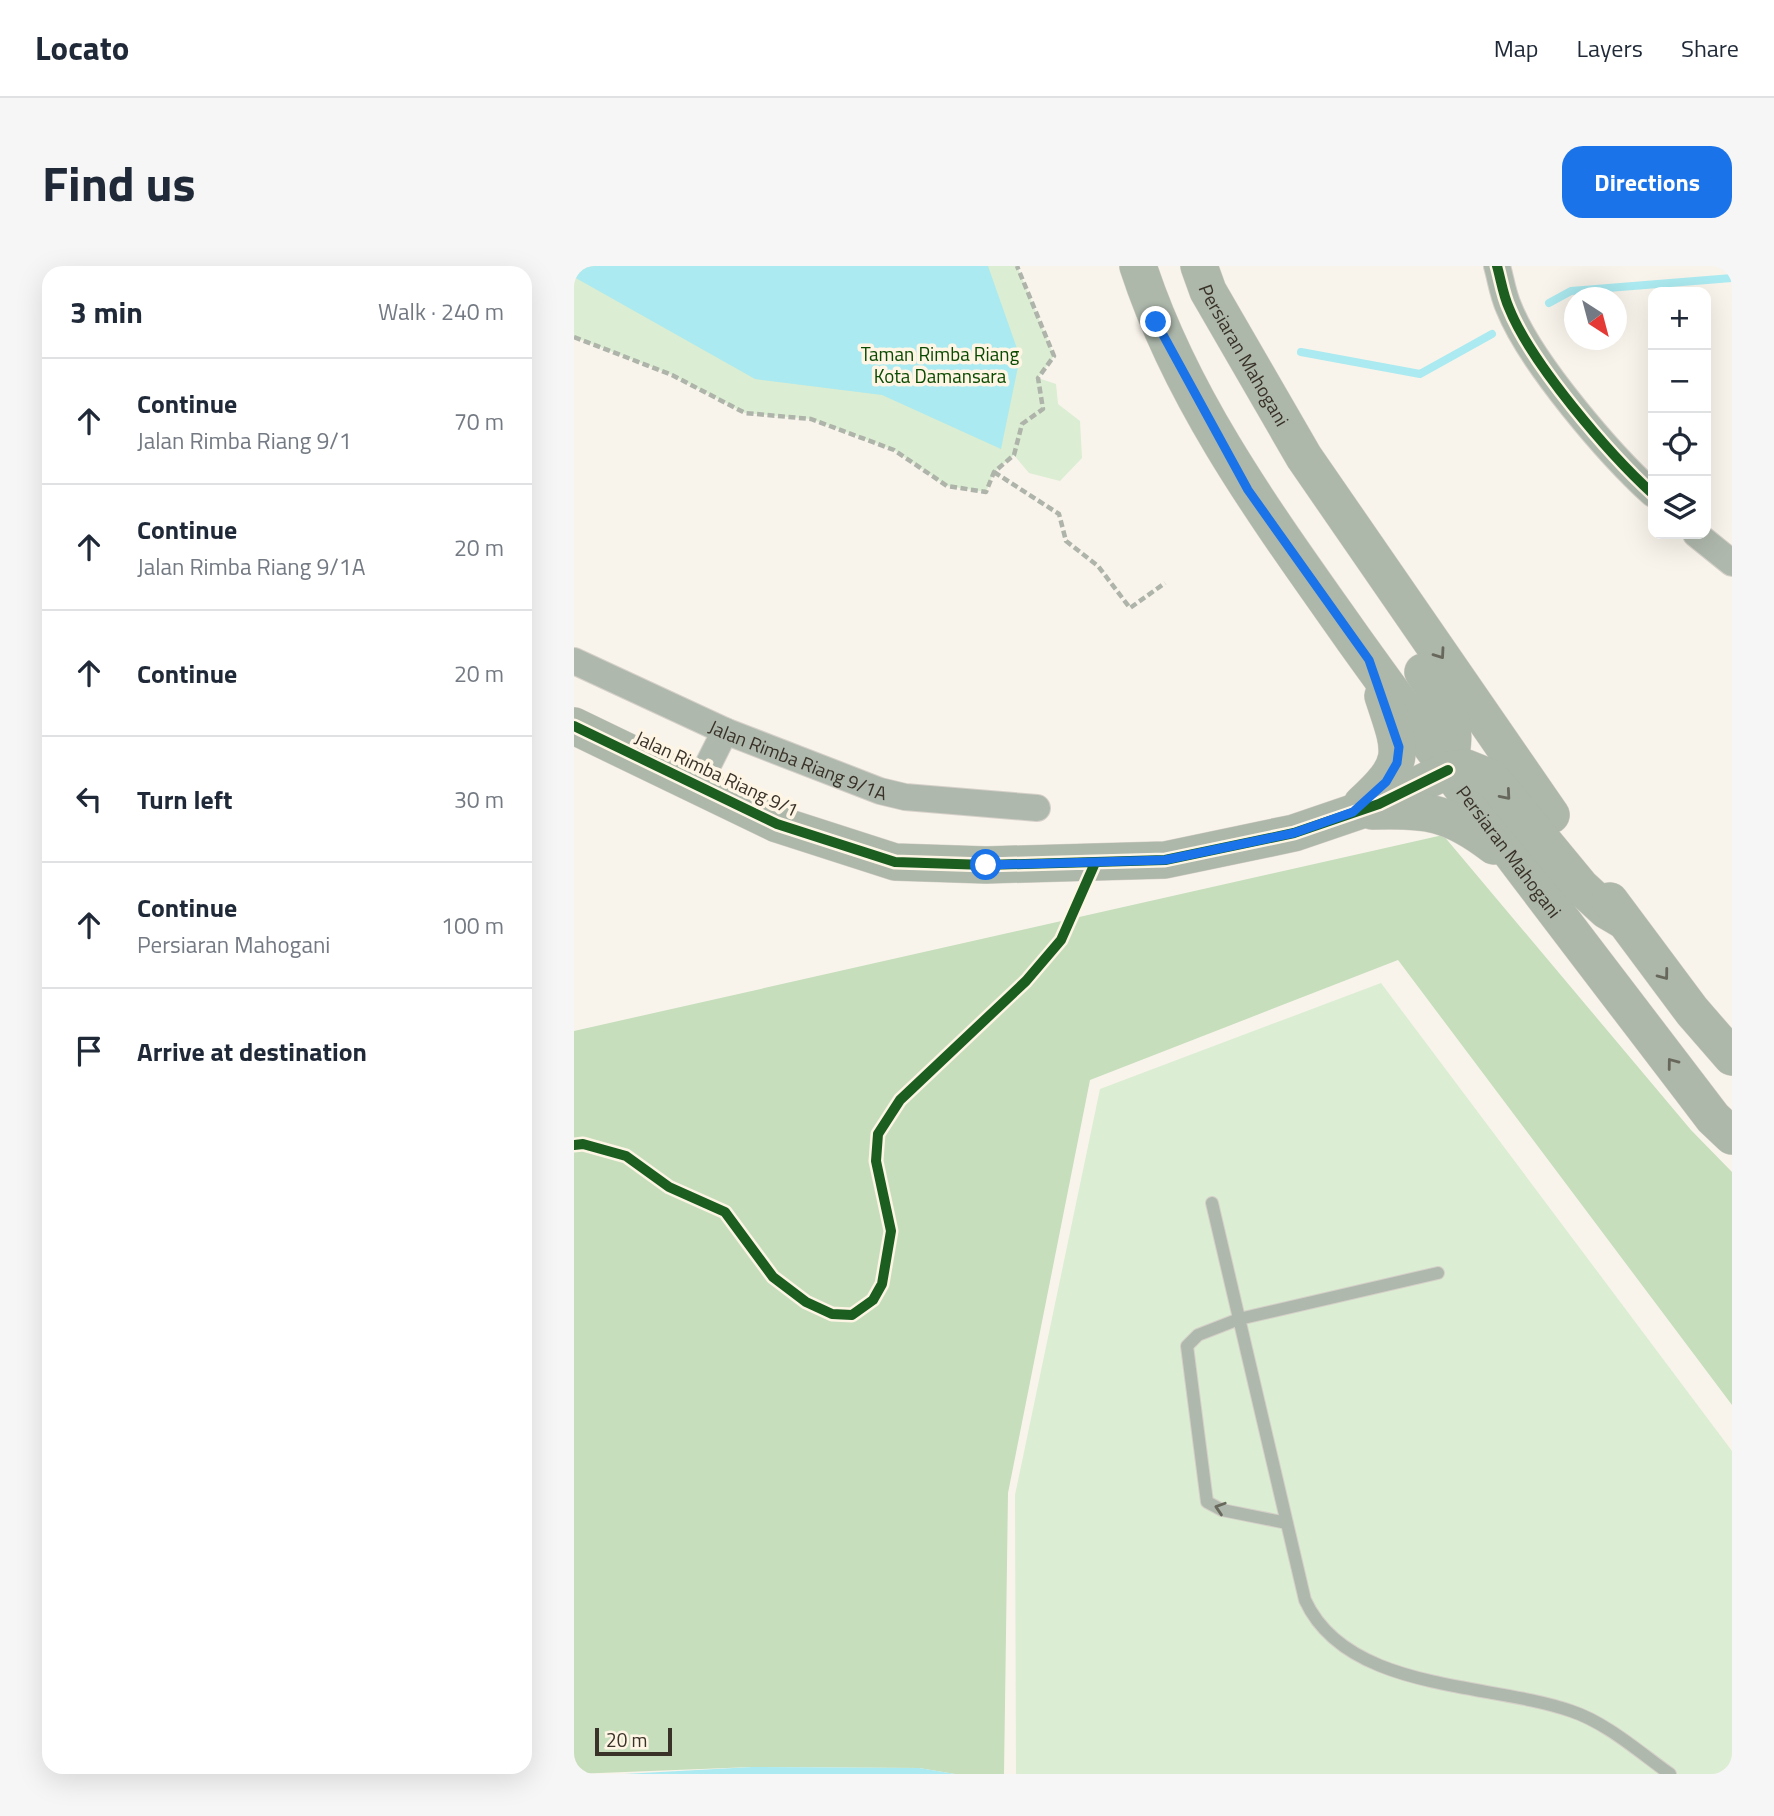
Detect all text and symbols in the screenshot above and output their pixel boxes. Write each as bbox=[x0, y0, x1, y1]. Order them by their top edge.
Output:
text: Locato bbox=[35, 23, 129, 73]
text: Map bbox=[1494, 30, 1539, 66]
text: Layers bbox=[1577, 30, 1643, 66]
text: Share bbox=[1681, 30, 1739, 66]
text: Find us bbox=[42, 145, 196, 220]
button: Directions bbox=[1562, 146, 1732, 218]
street label: Persiaran Mahogani bbox=[1192, 280, 1297, 431]
north arrow bbox=[1564, 287, 1627, 350]
map controls bbox=[1648, 287, 1711, 539]
button: + bbox=[1648, 287, 1711, 350]
text: 3 min bbox=[70, 289, 143, 335]
text: Walk · 240 m bbox=[378, 294, 504, 329]
route end bbox=[1140, 306, 1171, 337]
park label: Taman Rimba Riang Kota Damansara bbox=[861, 339, 1019, 390]
button: − bbox=[1648, 350, 1711, 413]
text: Continue bbox=[137, 384, 237, 423]
icon: ahead bbox=[70, 402, 108, 440]
text: 70 m bbox=[454, 404, 504, 439]
button: locate bbox=[1648, 413, 1711, 476]
text: Jalan Rimba Riang 9/1 bbox=[137, 423, 352, 458]
button: layers bbox=[1648, 476, 1711, 539]
text: Continue bbox=[137, 510, 237, 549]
icon: ahead bbox=[70, 528, 108, 566]
text: 20 m bbox=[454, 530, 504, 565]
text: Jalan Rimba Riang 9/1A bbox=[137, 549, 365, 584]
one-way arrow bbox=[1432, 646, 1444, 659]
icon: ahead bbox=[70, 654, 108, 692]
text: Continue bbox=[137, 654, 237, 693]
text: 20 m bbox=[454, 656, 504, 691]
street label: Jalan Rimba Riang 9/1A bbox=[708, 714, 892, 802]
street label: Jalan Rimba Riang 9/1 bbox=[632, 725, 802, 821]
street label: Persiaran Mahogani bbox=[1450, 779, 1570, 924]
icon: left bbox=[70, 780, 108, 818]
text: Turn left bbox=[137, 780, 232, 819]
text: 30 m bbox=[454, 782, 504, 817]
one-way arrow bbox=[1498, 787, 1510, 800]
route start bbox=[970, 849, 1001, 880]
text: Continue bbox=[137, 888, 237, 927]
icon: ahead bbox=[70, 906, 108, 944]
text: 100 m bbox=[441, 908, 504, 943]
text: Persiaran Mahogani bbox=[137, 927, 330, 962]
one-way arrow bbox=[1656, 967, 1669, 979]
icon: arrive bbox=[70, 1032, 108, 1070]
text: Arrive at destination bbox=[137, 1032, 367, 1071]
one-way arrow bbox=[1667, 1059, 1680, 1071]
one-way arrow bbox=[1215, 1502, 1227, 1517]
scale bar bbox=[595, 1725, 672, 1757]
text: 20 m bbox=[606, 1725, 647, 1754]

